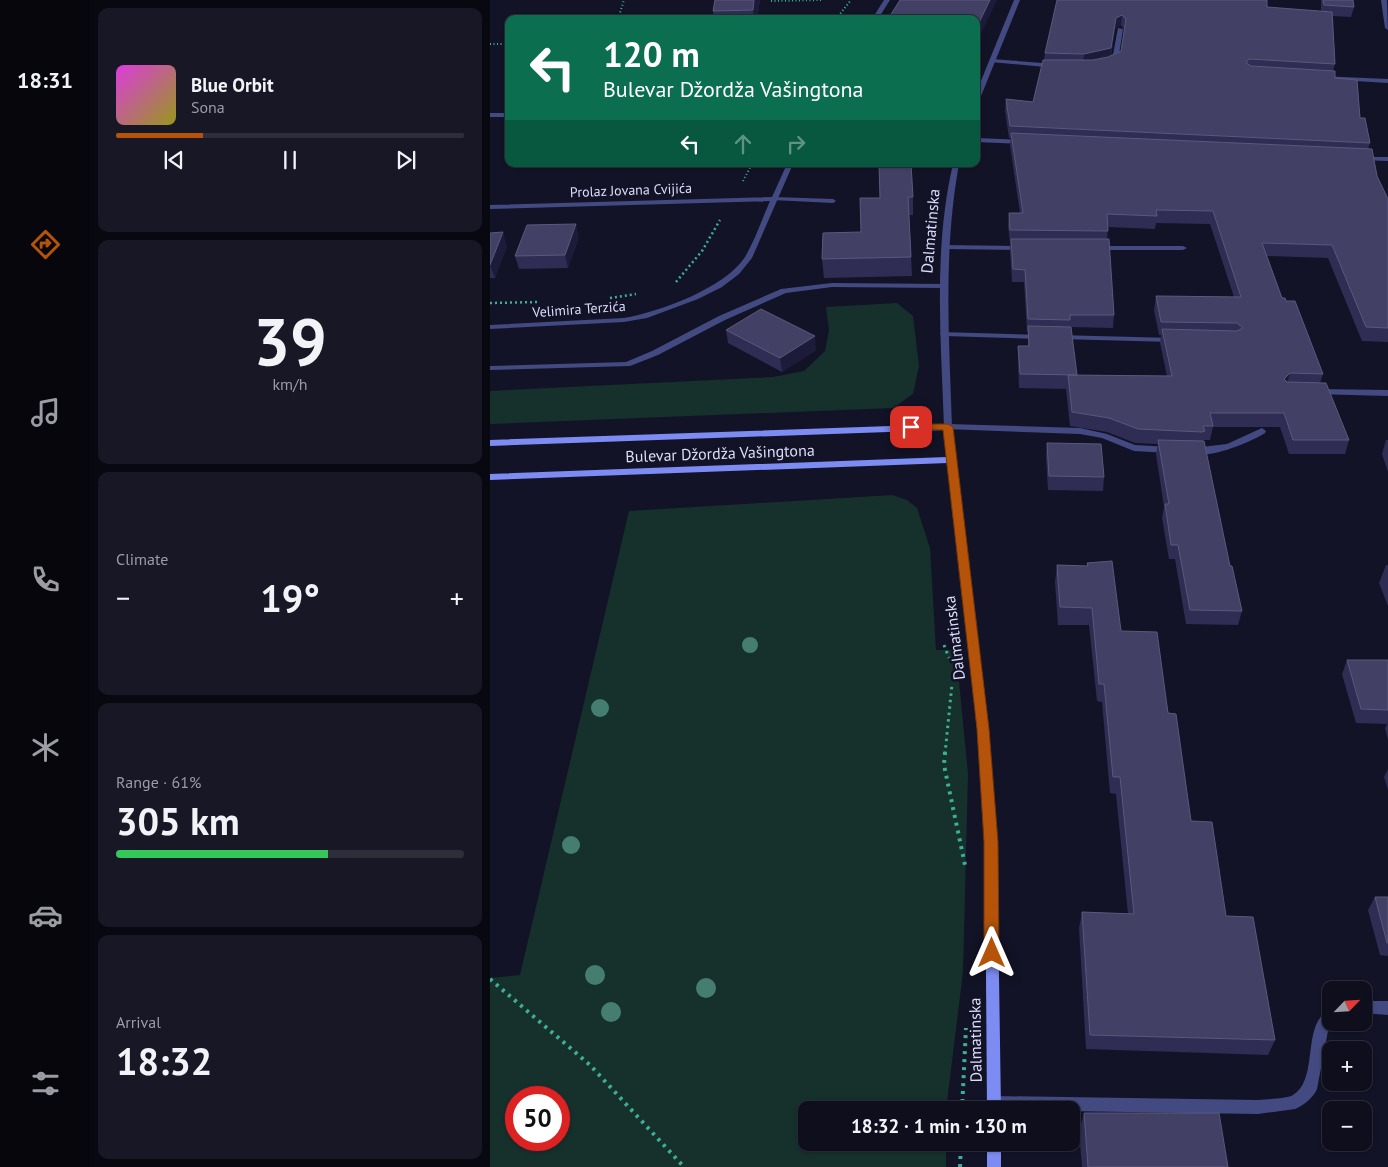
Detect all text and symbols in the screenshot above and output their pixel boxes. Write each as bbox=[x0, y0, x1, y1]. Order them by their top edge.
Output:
text: 120 m bbox=[603, 31, 700, 77]
icon: left bbox=[520, 35, 585, 100]
text: 18:31 bbox=[17, 66, 73, 94]
text: Blue Orbit bbox=[191, 73, 274, 97]
text: Bulevar Džordža Vašingtona bbox=[603, 75, 863, 103]
text: Sona bbox=[191, 97, 225, 117]
icon: left bbox=[676, 130, 704, 158]
icon: ahead bbox=[729, 130, 757, 158]
icon: right bbox=[782, 130, 810, 158]
icon: previous bbox=[160, 146, 188, 174]
icon: pause bbox=[276, 146, 304, 174]
icon: next bbox=[392, 146, 420, 174]
street label: Prolaz Jovana Cvijića bbox=[570, 179, 692, 201]
street label: Dalmatinska bbox=[916, 188, 944, 274]
icon: directions bbox=[28, 227, 63, 262]
street label: Velimira Terzića bbox=[531, 297, 626, 321]
text: 39 bbox=[253, 299, 327, 383]
text: km/h bbox=[272, 374, 308, 394]
icon: music bbox=[28, 395, 63, 430]
pin bbox=[890, 406, 932, 448]
icon: arrive bbox=[897, 413, 925, 441]
street label: Bulevar Džordža Vašingtona bbox=[625, 440, 815, 466]
text: Climate bbox=[116, 549, 168, 569]
icon: phone bbox=[28, 562, 63, 597]
text: 19° bbox=[260, 573, 320, 622]
text: − bbox=[116, 579, 130, 616]
text: + bbox=[450, 579, 464, 616]
street label: Dalmatinska bbox=[939, 595, 969, 681]
icon: climate bbox=[28, 730, 63, 765]
text: Range · 61% bbox=[116, 772, 201, 792]
text: 305 km bbox=[116, 796, 240, 845]
icon: car bbox=[28, 898, 63, 933]
position arrow bbox=[965, 926, 1017, 978]
north arrow bbox=[1322, 981, 1372, 1031]
map controls bbox=[1322, 981, 1372, 1151]
street label: Dalmatinska bbox=[964, 997, 986, 1083]
text: Arrival bbox=[116, 1012, 161, 1032]
text: 18:32 bbox=[116, 1036, 212, 1085]
button: + bbox=[1322, 1041, 1372, 1091]
icon: filters bbox=[28, 1066, 63, 1101]
speed limit sign: 50 bbox=[505, 1086, 570, 1151]
button: − bbox=[1322, 1101, 1372, 1151]
text: 18:32 · 1 min · 130 m bbox=[851, 1114, 1027, 1138]

